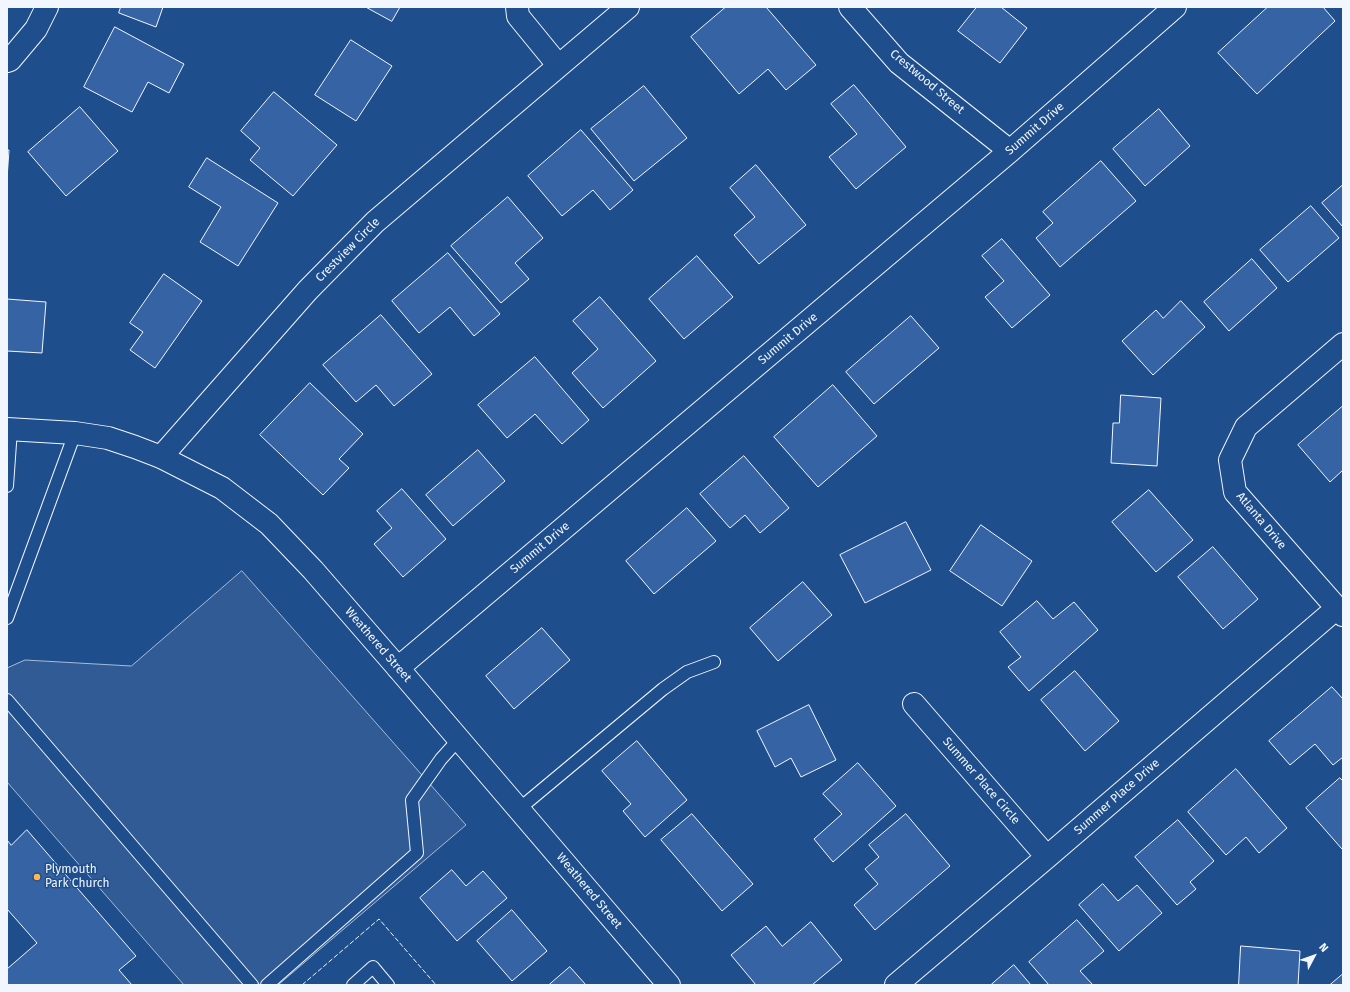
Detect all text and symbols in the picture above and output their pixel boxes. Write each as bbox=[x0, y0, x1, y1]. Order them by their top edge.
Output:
street label: Crestwood Street bbox=[887, 47, 967, 117]
street label: Summit Drive bbox=[1003, 100, 1067, 158]
street label: Crestview Circle bbox=[313, 215, 383, 285]
street label: Summit Drive bbox=[755, 310, 821, 368]
street label: Atlanta Drive bbox=[1233, 489, 1289, 553]
street label: Summit Drive bbox=[507, 519, 573, 577]
street label: Weathered Street bbox=[342, 605, 414, 685]
street label: Summer Place Circle bbox=[939, 735, 1023, 827]
street label: Summer Place Drive bbox=[1071, 756, 1163, 838]
street label: Weathered Street bbox=[553, 850, 625, 932]
place label: Plymouth Park Church bbox=[45, 863, 109, 891]
marker: Plymouth Park Church bbox=[32, 872, 42, 882]
north arrow bbox=[1294, 936, 1334, 976]
text: N bbox=[1316, 941, 1331, 955]

